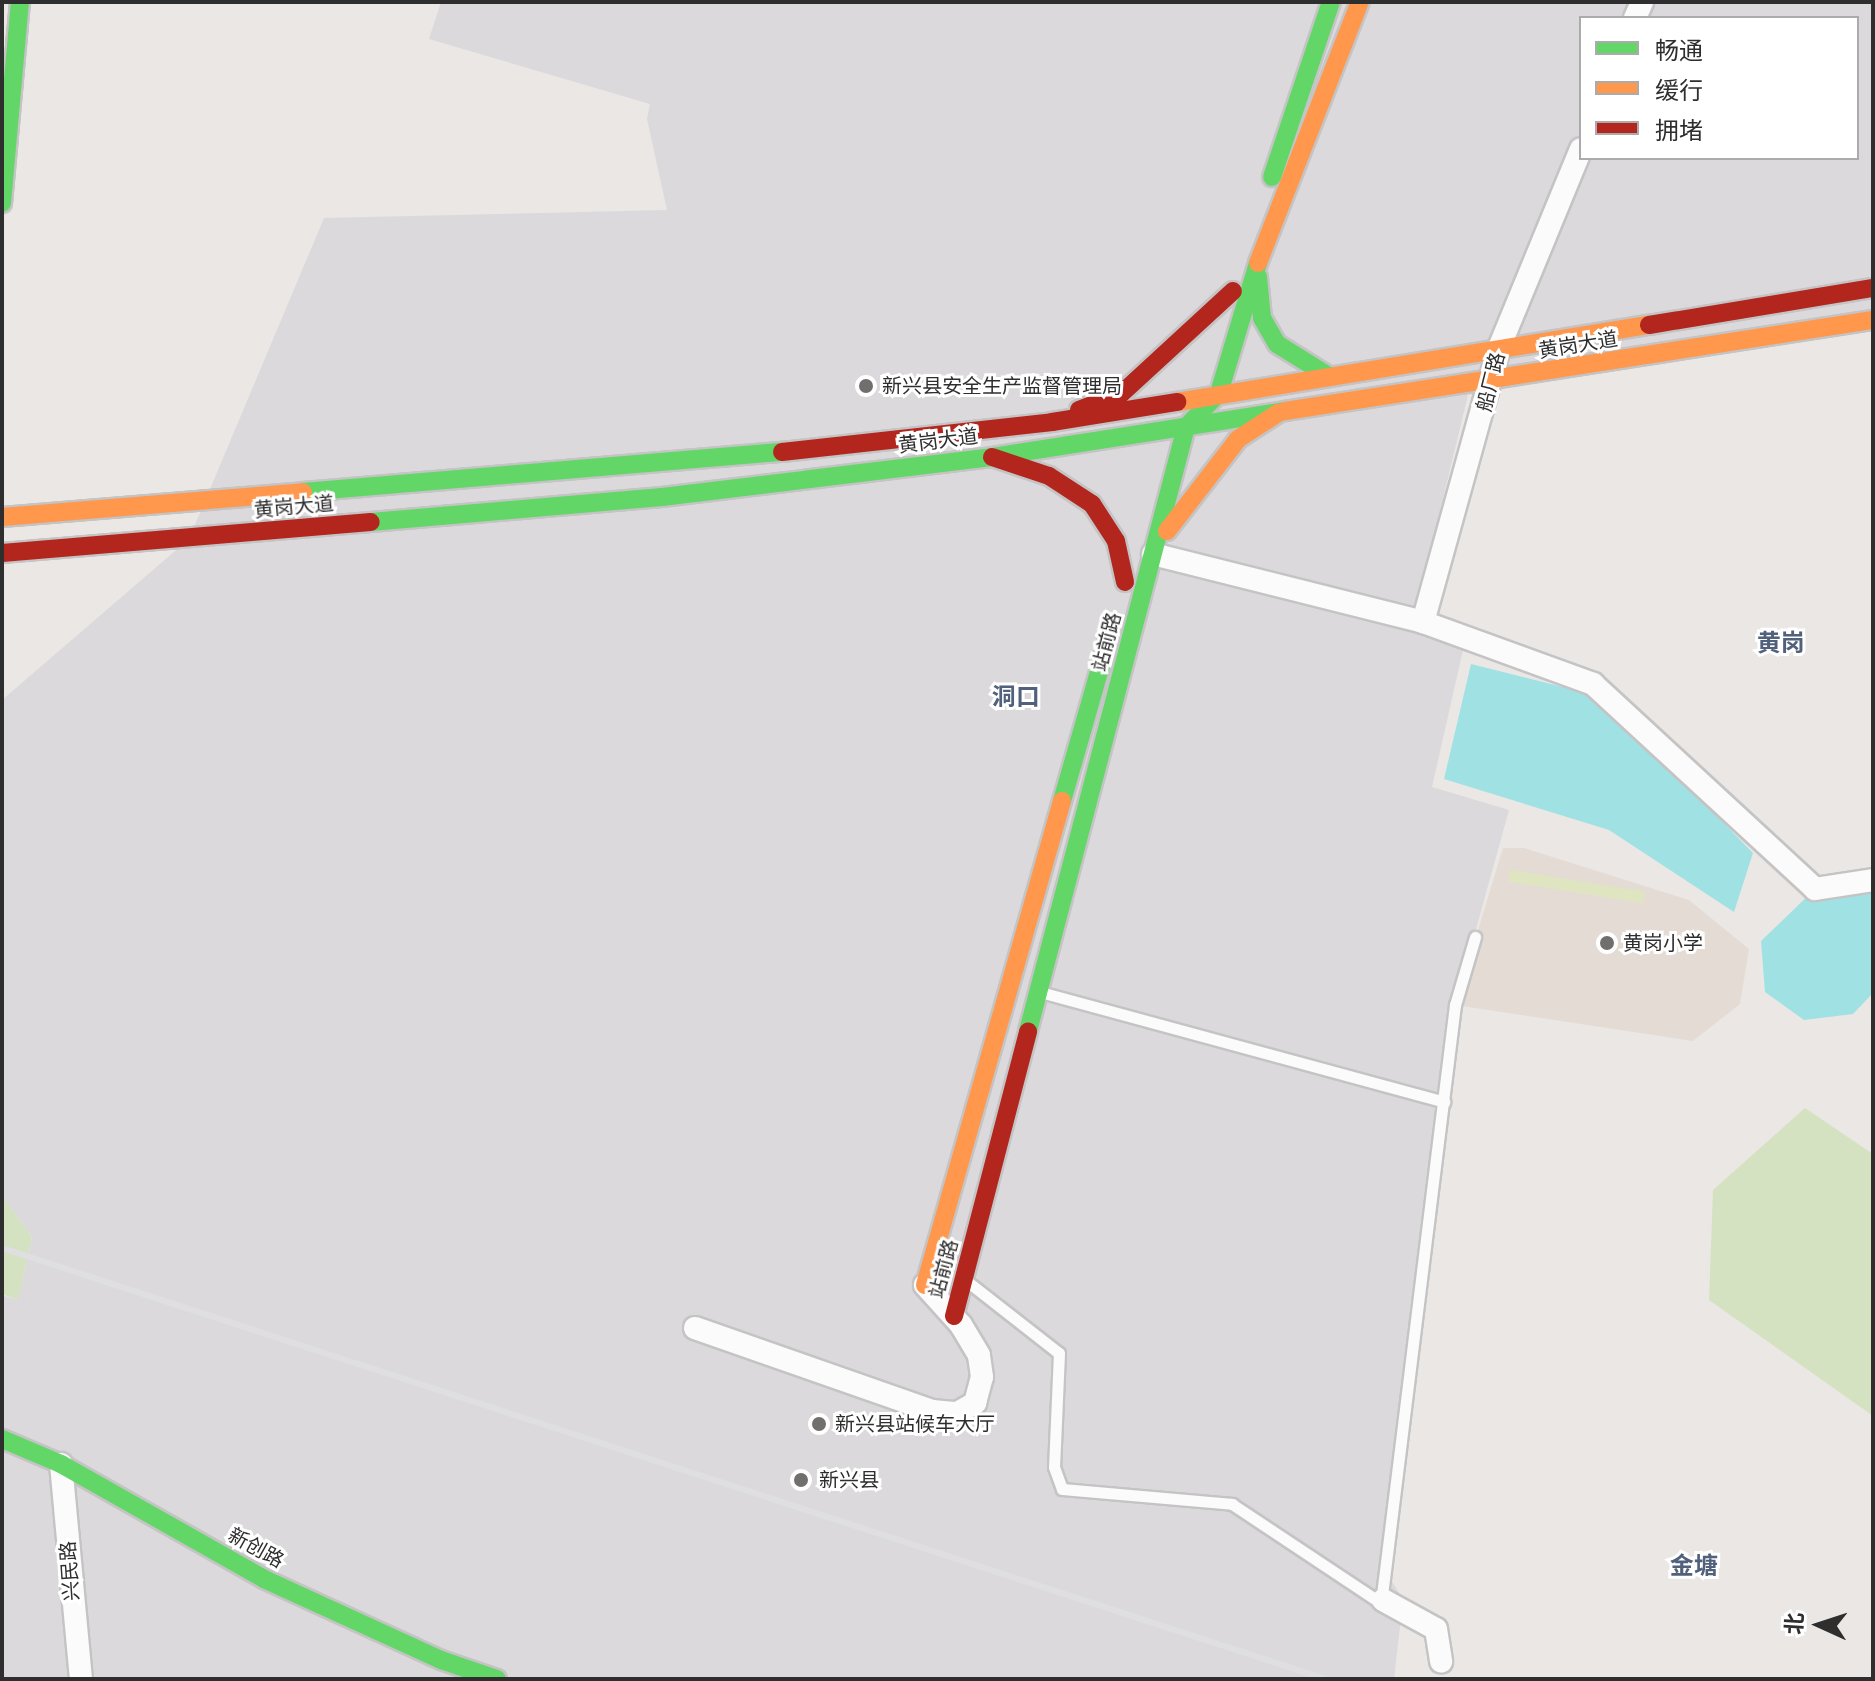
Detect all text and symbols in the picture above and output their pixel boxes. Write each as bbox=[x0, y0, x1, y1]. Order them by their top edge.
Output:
legend bbox=[1579, 16, 1859, 160]
text: 畅通 bbox=[1655, 37, 1703, 65]
text: 缓行 bbox=[1655, 77, 1703, 105]
text: 拥堵 bbox=[1655, 117, 1703, 145]
street label: 黄岗大道 bbox=[1537, 327, 1619, 363]
street label: 船厂路 bbox=[1472, 350, 1510, 414]
place label: 新兴县安全生产监督管理局 bbox=[882, 374, 1122, 398]
marker: 新兴县安全生产监督管理局 bbox=[857, 377, 875, 395]
street label: 黄岗大道 bbox=[897, 424, 979, 458]
street label: 黄岗大道 bbox=[253, 492, 335, 522]
street label: 站前路 bbox=[1088, 610, 1126, 674]
district label: 黄岗 bbox=[1757, 630, 1805, 658]
district label: 洞口 bbox=[992, 684, 1040, 712]
place label: 黄岗小学 bbox=[1623, 931, 1703, 955]
marker: 黄岗小学 bbox=[1598, 934, 1616, 952]
street label: 站前路 bbox=[925, 1237, 963, 1301]
place label: 新兴县站候车大厅 bbox=[835, 1412, 995, 1436]
marker: 新兴县站候车大厅 bbox=[810, 1415, 828, 1433]
place label: 新兴县 bbox=[819, 1468, 879, 1492]
marker: 新兴县 bbox=[790, 1469, 812, 1491]
street label: 新创路 bbox=[224, 1523, 288, 1573]
street label: 兴民路 bbox=[56, 1540, 84, 1602]
district label: 金塘 bbox=[1670, 1553, 1718, 1581]
north arrow bbox=[1779, 1585, 1859, 1665]
text: 北 bbox=[1780, 1612, 1809, 1635]

